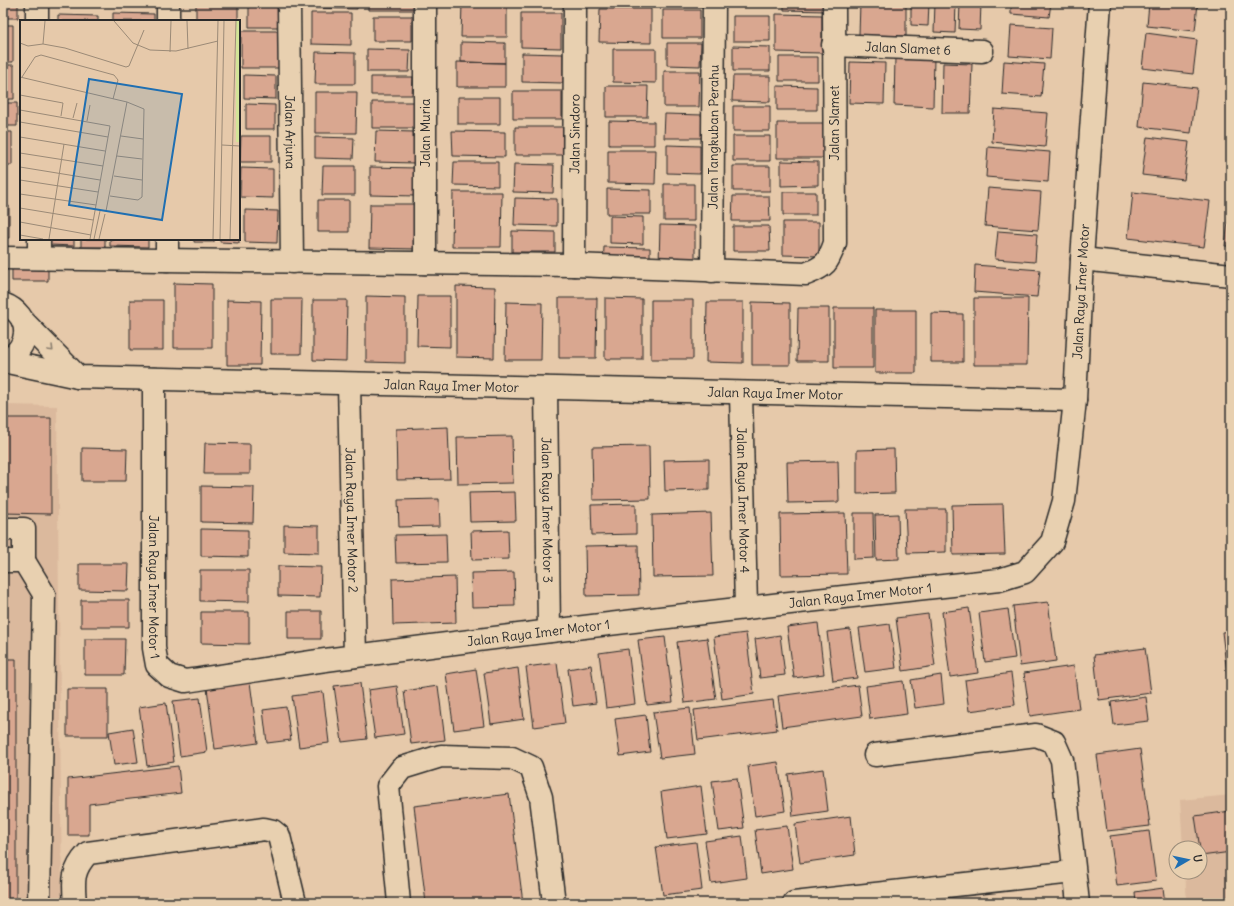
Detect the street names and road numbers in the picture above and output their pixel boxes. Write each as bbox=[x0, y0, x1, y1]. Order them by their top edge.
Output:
street label: Jalan Slamet 6 bbox=[865, 38, 951, 58]
street label: Jalan Tangkuban Perahu bbox=[704, 64, 722, 209]
street label: Jalan Slamet bbox=[826, 85, 843, 161]
street label: Jalan Sindoro bbox=[566, 94, 583, 174]
street label: Jalan Arjuna bbox=[282, 95, 299, 169]
street label: Jalan Muria bbox=[417, 99, 434, 167]
street label: Jalan Raya Imer Motor bbox=[1069, 223, 1093, 360]
street label: Jalan Raya Imer Motor bbox=[383, 376, 520, 396]
street label: Jalan Raya Imer Motor bbox=[707, 383, 844, 403]
street label: Jalan Raya Imer Motor 4 bbox=[733, 427, 754, 573]
street label: Jalan Raya Imer Motor 3 bbox=[538, 437, 557, 583]
street label: Jalan Raya Imer Motor 2 bbox=[342, 447, 362, 593]
street label: Jalan Raya Imer Motor 1 bbox=[145, 515, 164, 660]
street label: Jalan Raya Imer Motor 1 bbox=[788, 579, 933, 611]
street label: Jalan Raya Imer Motor 1 bbox=[466, 615, 611, 650]

